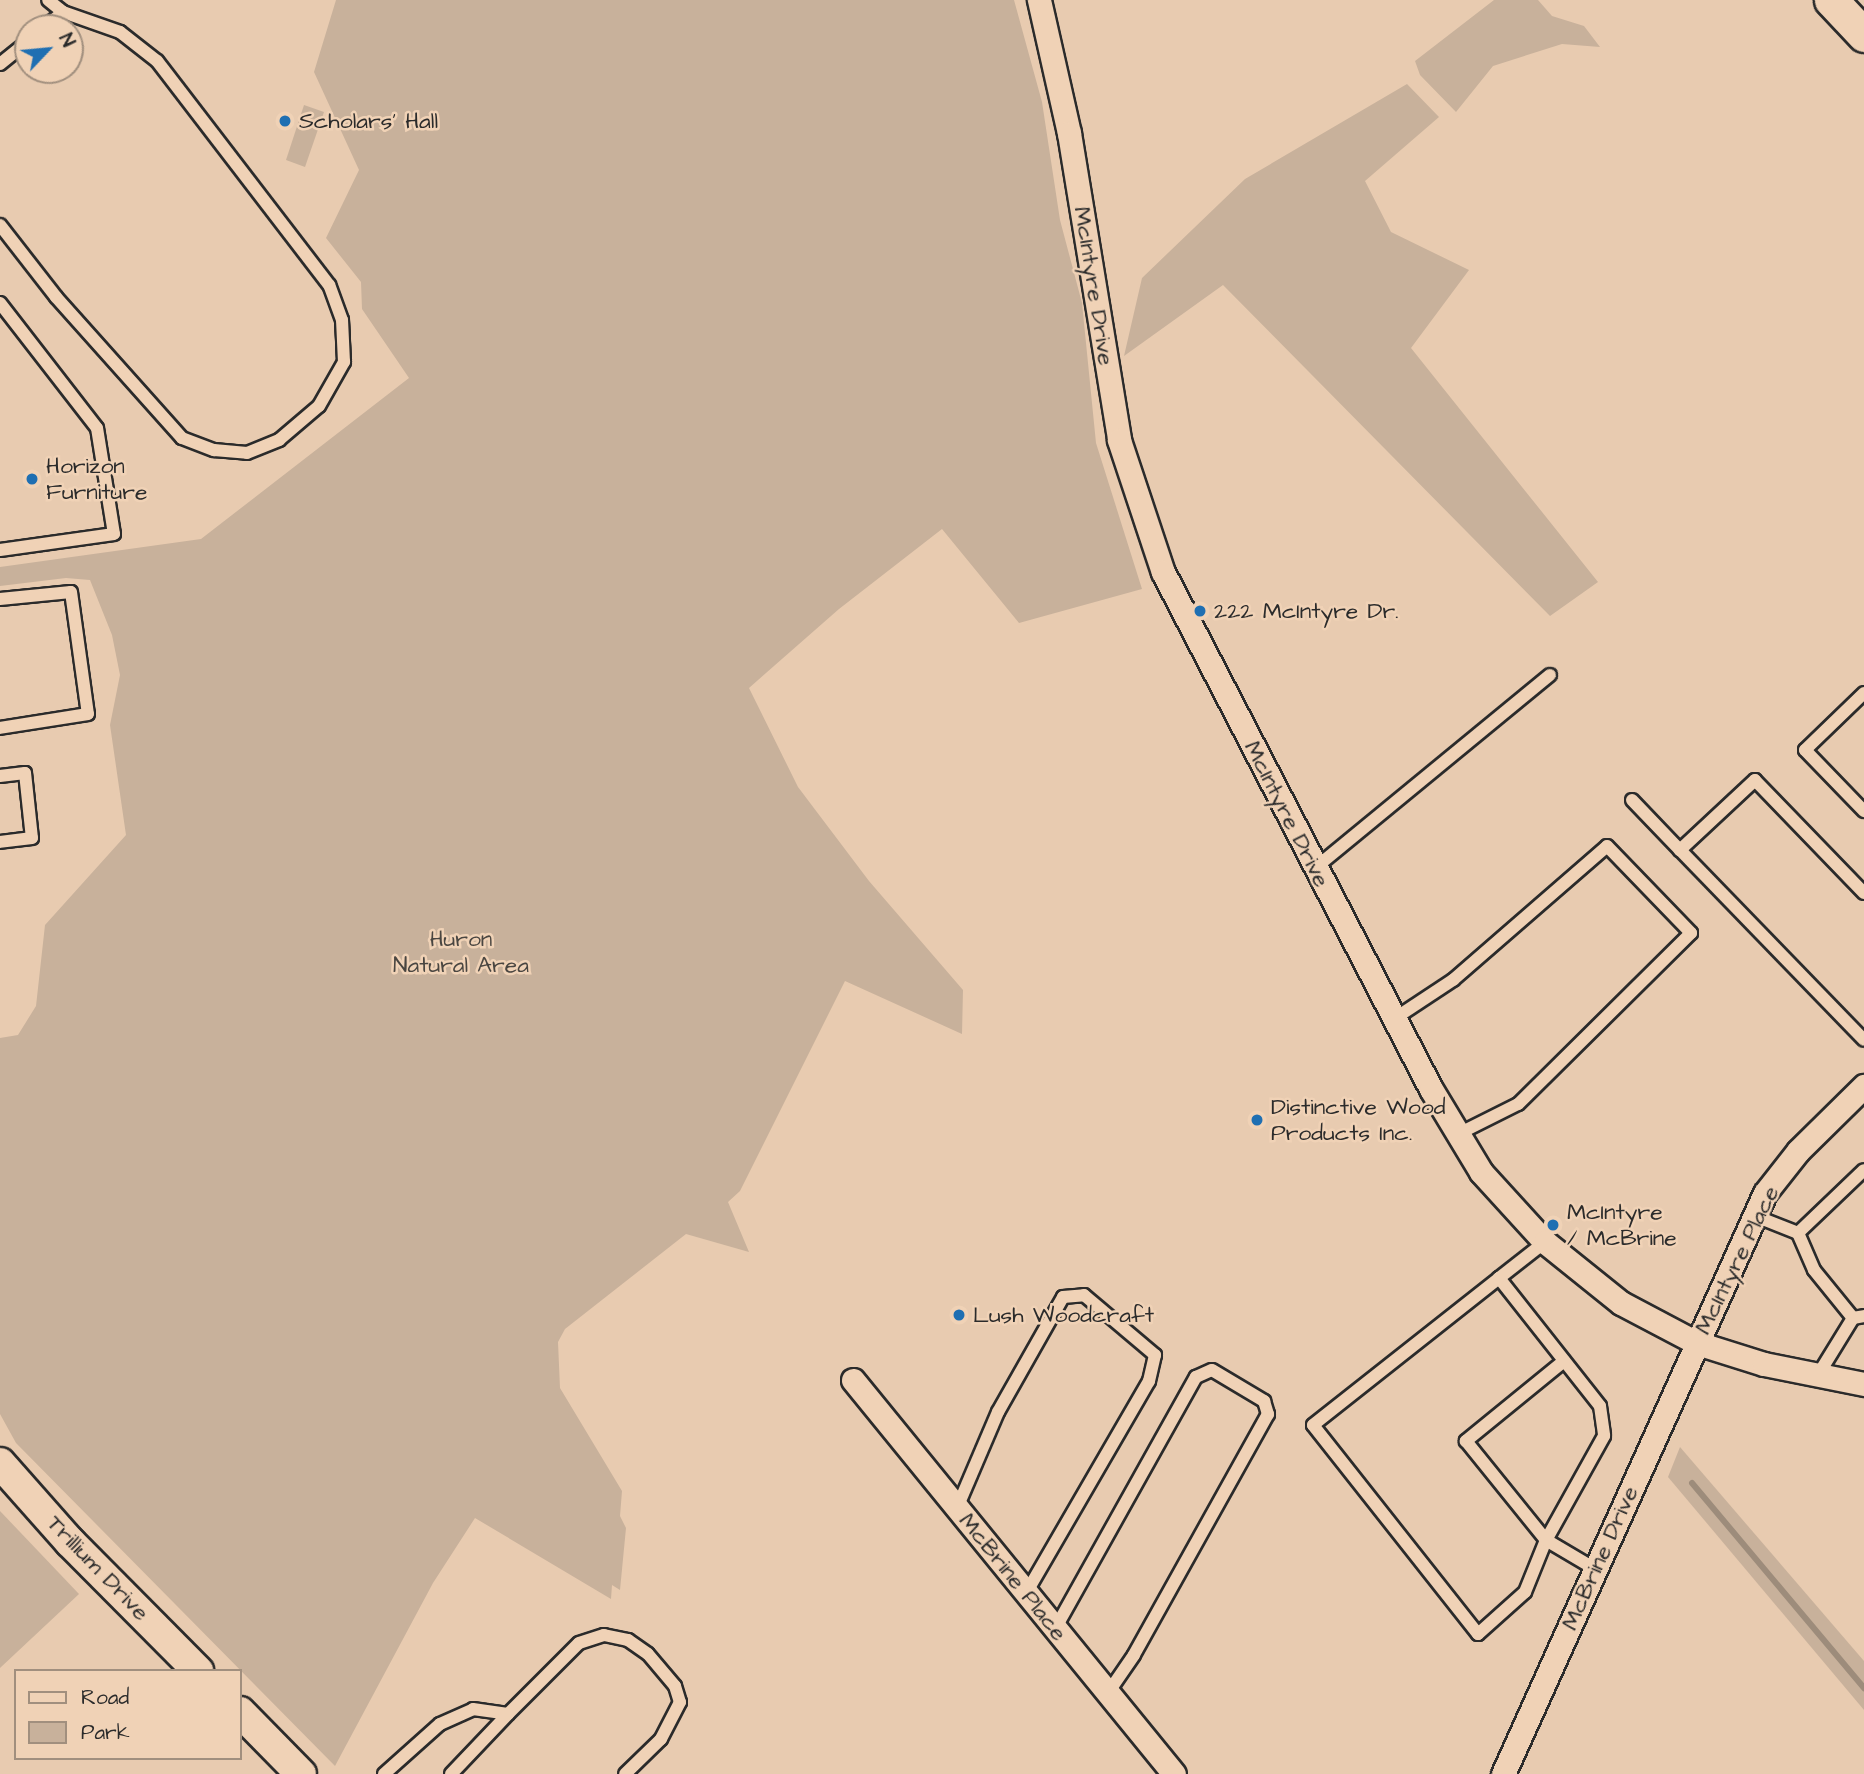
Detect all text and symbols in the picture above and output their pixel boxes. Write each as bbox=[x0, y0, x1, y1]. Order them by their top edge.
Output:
north arrow bbox=[14, 14, 84, 84]
text: N bbox=[52, 29, 81, 52]
place label: Scholars' Hall bbox=[299, 107, 438, 135]
marker: Scholars' Hall bbox=[277, 113, 293, 129]
street label: McIntyre Drive bbox=[1068, 205, 1120, 367]
place label: Horizon Furniture bbox=[46, 452, 147, 506]
marker: Horizon Furniture bbox=[24, 471, 40, 487]
place label: 222 McIntyre Dr. bbox=[1214, 597, 1398, 625]
marker: 222 McIntyre Dr. bbox=[1192, 603, 1208, 619]
street label: McIntyre Drive bbox=[1238, 736, 1336, 892]
park label: Huron Natural Area bbox=[393, 925, 529, 979]
place label: Distinctive Wood Products Inc. bbox=[1271, 1093, 1445, 1147]
marker: Distinctive Wood Products Inc. bbox=[1249, 1112, 1265, 1128]
street label: McIntyre Place bbox=[1689, 1181, 1785, 1339]
place label: McIntyre / McBrine bbox=[1567, 1198, 1677, 1252]
marker: McIntyre / McBrine bbox=[1545, 1217, 1561, 1233]
place label: Lush Woodcraft bbox=[973, 1301, 1154, 1329]
marker: Lush Woodcraft bbox=[951, 1307, 967, 1323]
street label: McBrine Drive bbox=[1556, 1482, 1644, 1634]
street label: McBrine Place bbox=[953, 1508, 1073, 1646]
street label: Trillium Drive bbox=[41, 1510, 155, 1626]
legend bbox=[14, 1669, 242, 1760]
text: Road bbox=[81, 1683, 129, 1712]
text: Park bbox=[81, 1718, 130, 1747]

